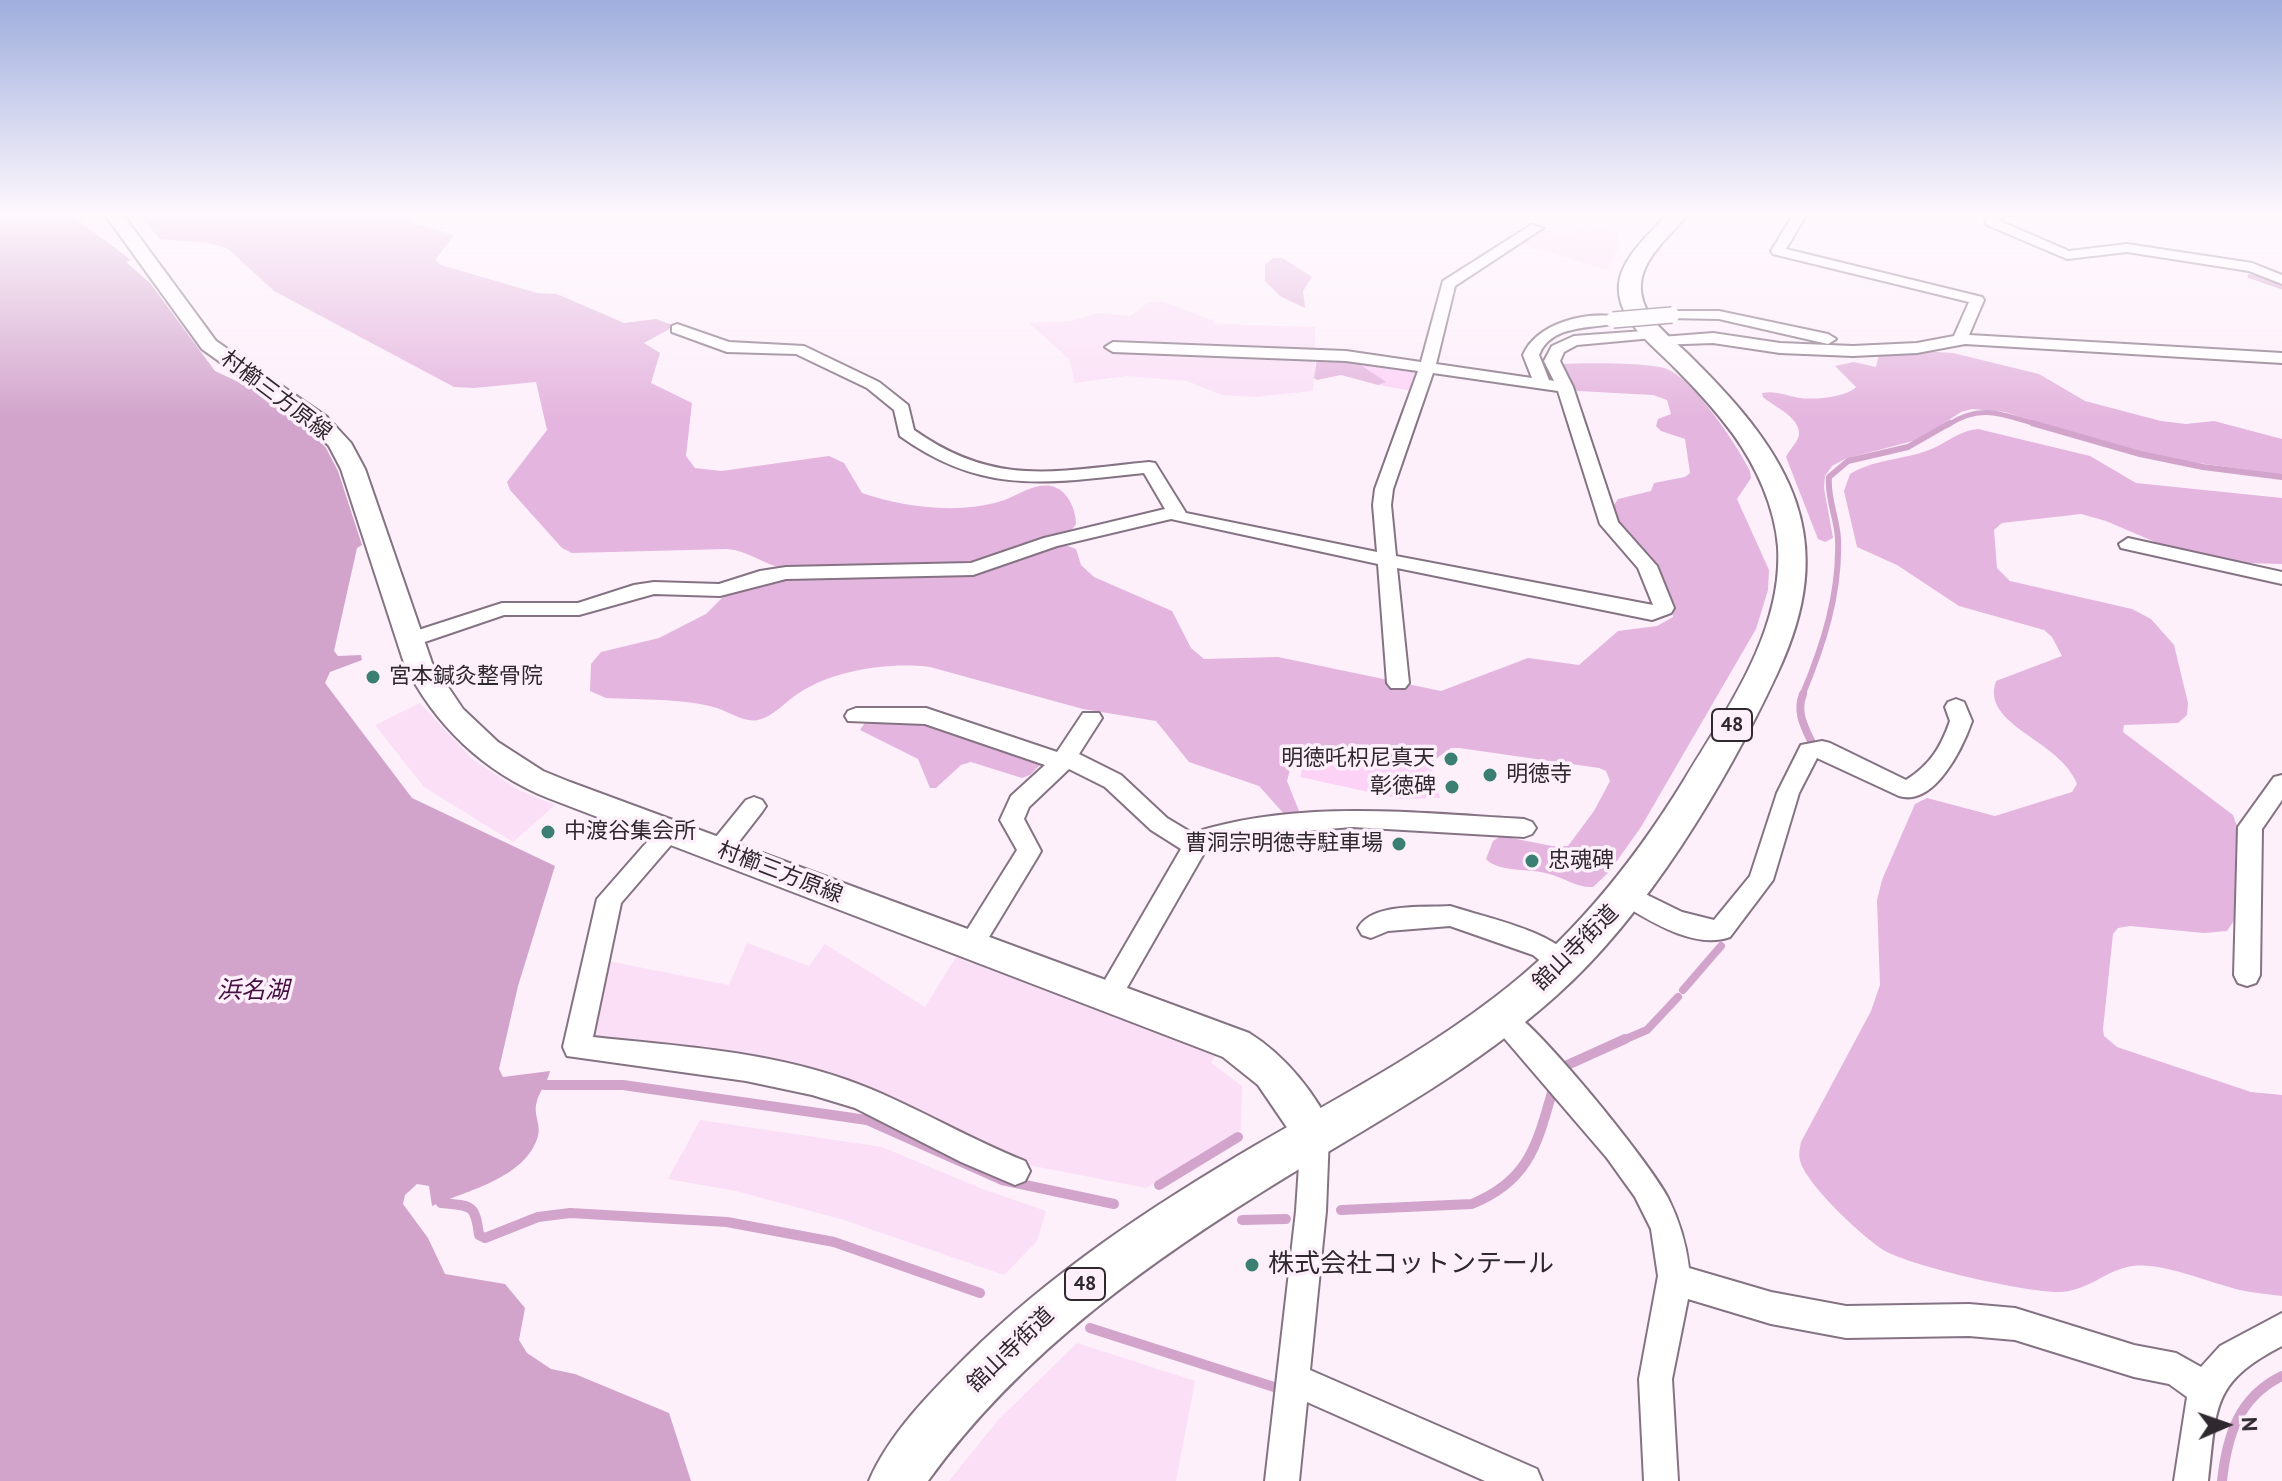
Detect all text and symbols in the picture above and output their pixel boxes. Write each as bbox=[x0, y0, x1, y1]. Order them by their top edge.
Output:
street label: 村櫛三方原線 bbox=[215, 346, 337, 446]
place label: 宮本鍼灸整骨院 bbox=[389, 664, 543, 690]
marker: 宮本鍼灸整骨院 bbox=[364, 668, 382, 686]
road number: 48 bbox=[1712, 709, 1752, 741]
place label: 明徳吒枳尼真天 bbox=[1281, 746, 1435, 772]
marker: 明徳吒枳尼真天 bbox=[1442, 750, 1460, 768]
place label: 明徳寺 bbox=[1506, 762, 1572, 788]
marker: 明徳寺 bbox=[1481, 766, 1499, 784]
place label: 彰徳碑 bbox=[1370, 774, 1436, 800]
marker: 彰徳碑 bbox=[1443, 778, 1461, 796]
place label: 中渡谷集会所 bbox=[564, 819, 696, 845]
marker: 中渡谷集会所 bbox=[539, 823, 557, 841]
place label: 曹洞宗明徳寺駐車場 bbox=[1185, 831, 1383, 857]
marker: 曹洞宗明徳寺駐車場 bbox=[1390, 835, 1408, 853]
street label: 村櫛三方原線 bbox=[714, 837, 846, 909]
place label: 忠魂碑 bbox=[1548, 848, 1614, 874]
marker: 忠魂碑 bbox=[1523, 852, 1541, 870]
street label: 舘山寺街道 bbox=[1528, 900, 1624, 996]
water label: 浜名湖 bbox=[217, 977, 289, 1005]
place label: 株式会社コットンテール bbox=[1268, 1249, 1554, 1281]
marker: 株式会社コットンテール bbox=[1243, 1256, 1261, 1274]
road number: 48 bbox=[1065, 1268, 1105, 1300]
street label: 舘山寺街道 bbox=[962, 1302, 1060, 1398]
north arrow bbox=[2186, 1385, 2266, 1465]
text: N bbox=[2236, 1416, 2264, 1432]

